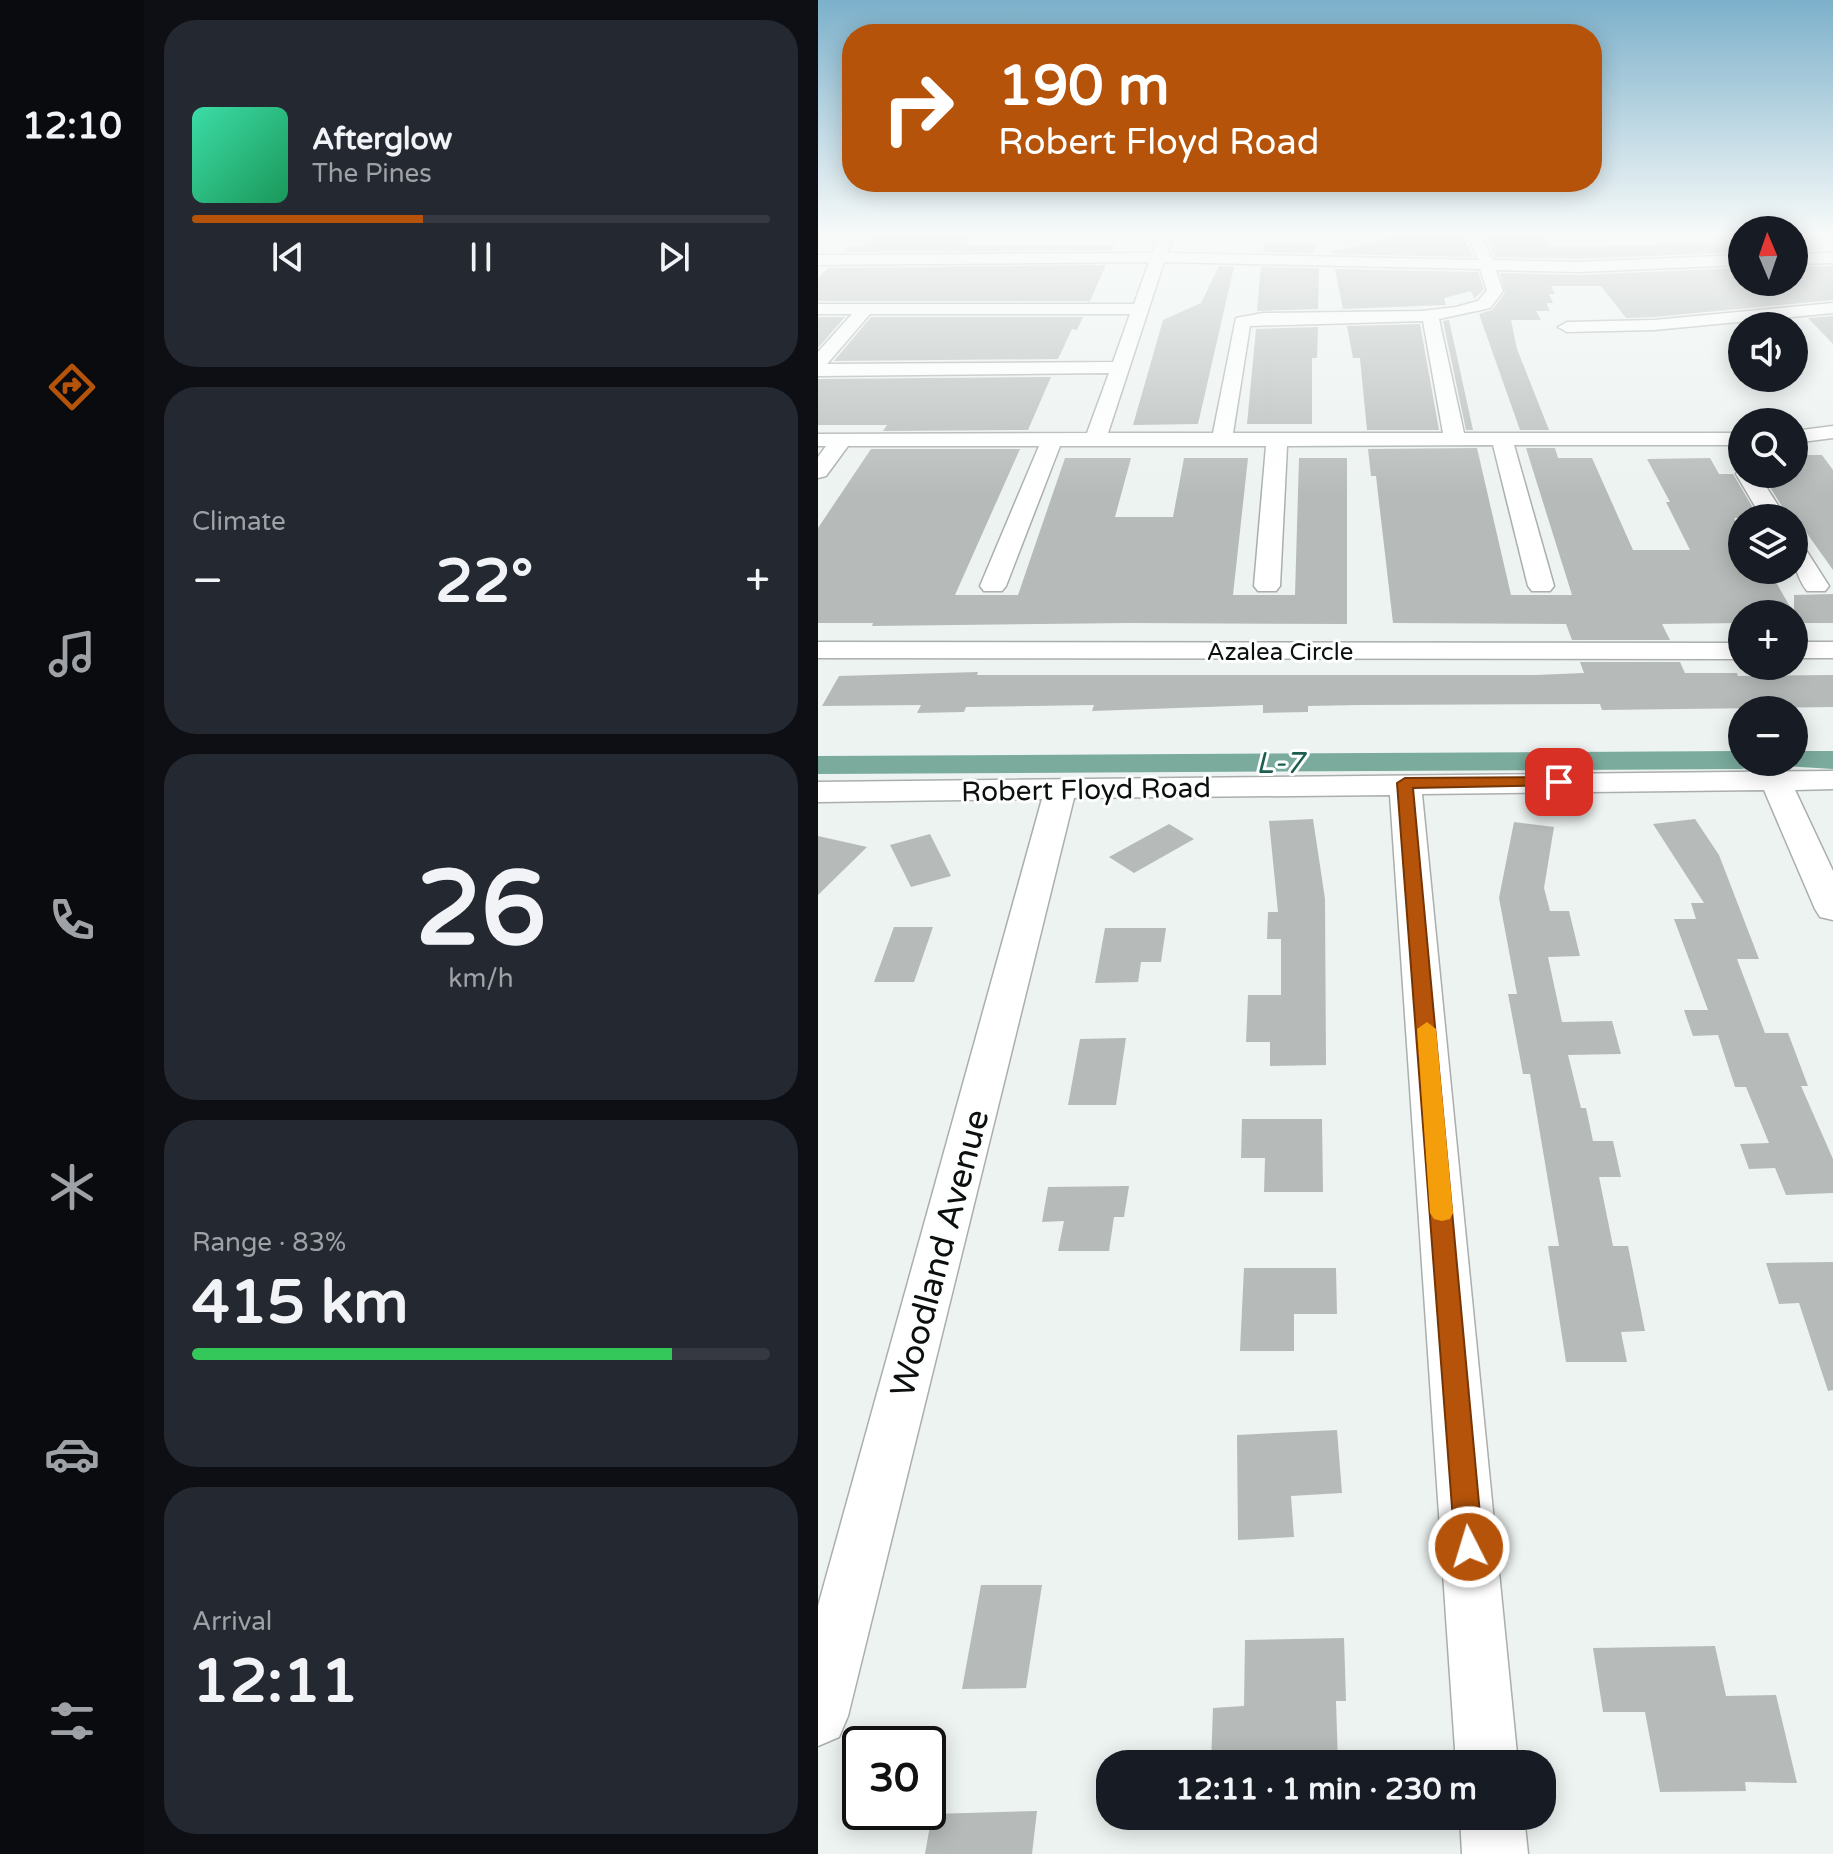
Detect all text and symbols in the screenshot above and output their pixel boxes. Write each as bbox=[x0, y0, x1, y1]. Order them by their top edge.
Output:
text: 190 m bbox=[998, 53, 1169, 120]
icon: right bbox=[866, 56, 970, 160]
text: 12:10 bbox=[22, 105, 122, 148]
text: Afterglow bbox=[312, 121, 452, 158]
text: Robert Floyd Road bbox=[998, 121, 1319, 164]
text: The Pines bbox=[312, 158, 432, 189]
north arrow bbox=[1728, 216, 1808, 296]
map controls bbox=[1728, 216, 1808, 776]
icon: previous bbox=[266, 235, 310, 279]
icon: pause bbox=[459, 235, 503, 279]
icon: next bbox=[652, 235, 696, 279]
button: sound bbox=[1728, 312, 1808, 392]
icon: directions bbox=[44, 359, 100, 415]
button: search bbox=[1728, 408, 1808, 488]
button: layers bbox=[1728, 504, 1808, 584]
text: Climate bbox=[192, 506, 286, 537]
text: 22° bbox=[435, 546, 533, 618]
text: − bbox=[192, 555, 223, 608]
text: + bbox=[745, 555, 770, 608]
button: + bbox=[1728, 600, 1808, 680]
icon: music bbox=[44, 626, 100, 682]
street label: Azalea Circle bbox=[1207, 638, 1353, 667]
button: − bbox=[1728, 696, 1808, 776]
water label: L-7 bbox=[1256, 745, 1308, 782]
pin bbox=[1525, 748, 1593, 816]
icon: arrive bbox=[1537, 760, 1581, 804]
street label: Robert Floyd Road bbox=[961, 771, 1211, 809]
text: 26 bbox=[416, 848, 546, 973]
icon: phone bbox=[44, 892, 100, 948]
text: km/h bbox=[448, 963, 514, 994]
street label: Woodland Avenue bbox=[882, 1105, 999, 1402]
icon: climate bbox=[44, 1159, 100, 1215]
text: Range · 83% bbox=[192, 1227, 346, 1258]
text: 415 km bbox=[192, 1267, 408, 1339]
icon: car bbox=[44, 1426, 100, 1482]
position arrow bbox=[1427, 1505, 1511, 1589]
text: Arrival bbox=[192, 1606, 272, 1637]
text: 12:11 bbox=[192, 1646, 358, 1718]
icon: filters bbox=[44, 1693, 100, 1749]
speed limit sign: 30 bbox=[842, 1726, 946, 1830]
text: 12:11 · 1 min · 230 m bbox=[1175, 1771, 1477, 1808]

